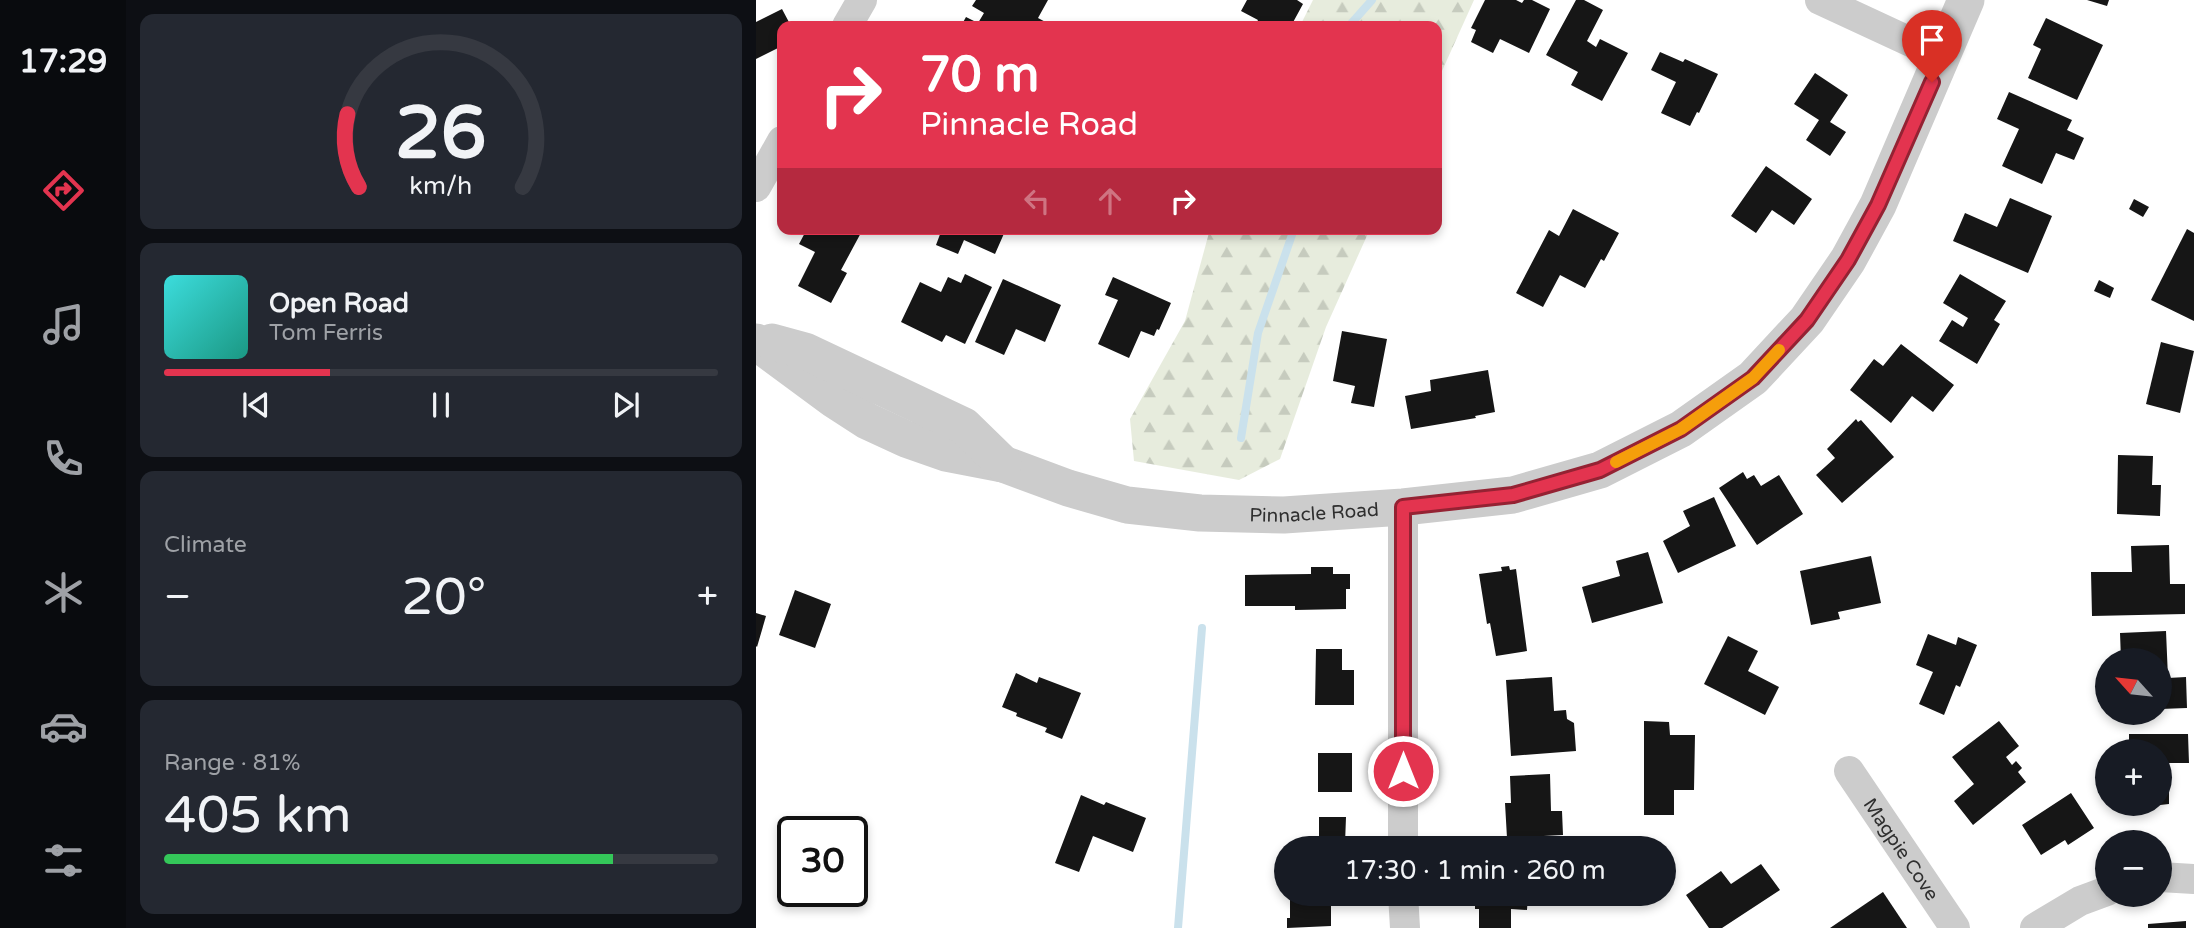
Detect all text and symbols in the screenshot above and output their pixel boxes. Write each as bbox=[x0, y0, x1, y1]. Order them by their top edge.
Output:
pin bbox=[1902, 10, 1962, 82]
icon: arrive bbox=[1913, 21, 1951, 59]
text: 17:29 bbox=[19, 43, 107, 81]
text: 70 m bbox=[920, 46, 1039, 105]
icon: right bbox=[805, 49, 896, 140]
text: 26 bbox=[395, 91, 487, 179]
text: Pinnacle Road bbox=[920, 106, 1138, 144]
icon: directions bbox=[39, 166, 88, 215]
text: km/h bbox=[410, 171, 472, 201]
icon: left bbox=[1018, 182, 1056, 220]
icon: ahead bbox=[1091, 182, 1129, 220]
icon: right bbox=[1164, 182, 1202, 220]
text: Open Road bbox=[269, 288, 409, 319]
icon: music bbox=[39, 300, 88, 349]
text: Tom Ferris bbox=[269, 319, 383, 347]
icon: previous bbox=[237, 386, 275, 424]
icon: pause bbox=[422, 386, 460, 424]
icon: next bbox=[607, 386, 645, 424]
icon: phone bbox=[39, 434, 88, 483]
street label: Pinnacle Road bbox=[1249, 499, 1380, 527]
text: Climate bbox=[164, 531, 247, 559]
text: 20° bbox=[401, 566, 486, 629]
icon: climate bbox=[39, 568, 88, 617]
text: − bbox=[164, 574, 191, 620]
text: + bbox=[697, 574, 718, 620]
north arrow bbox=[2095, 648, 2172, 724]
map controls bbox=[2095, 648, 2172, 907]
icon: car bbox=[39, 702, 88, 751]
position arrow bbox=[1366, 734, 1440, 808]
button: + bbox=[2095, 739, 2172, 816]
text: Range · 81% bbox=[164, 749, 300, 777]
text: 405 km bbox=[164, 784, 352, 847]
street label: Magpie Cove bbox=[1858, 794, 1943, 905]
speed limit sign: 30 bbox=[777, 816, 868, 907]
button: − bbox=[2095, 830, 2172, 907]
icon: filters bbox=[39, 836, 88, 885]
text: 17:30 · 1 min · 260 m bbox=[1344, 855, 1606, 886]

